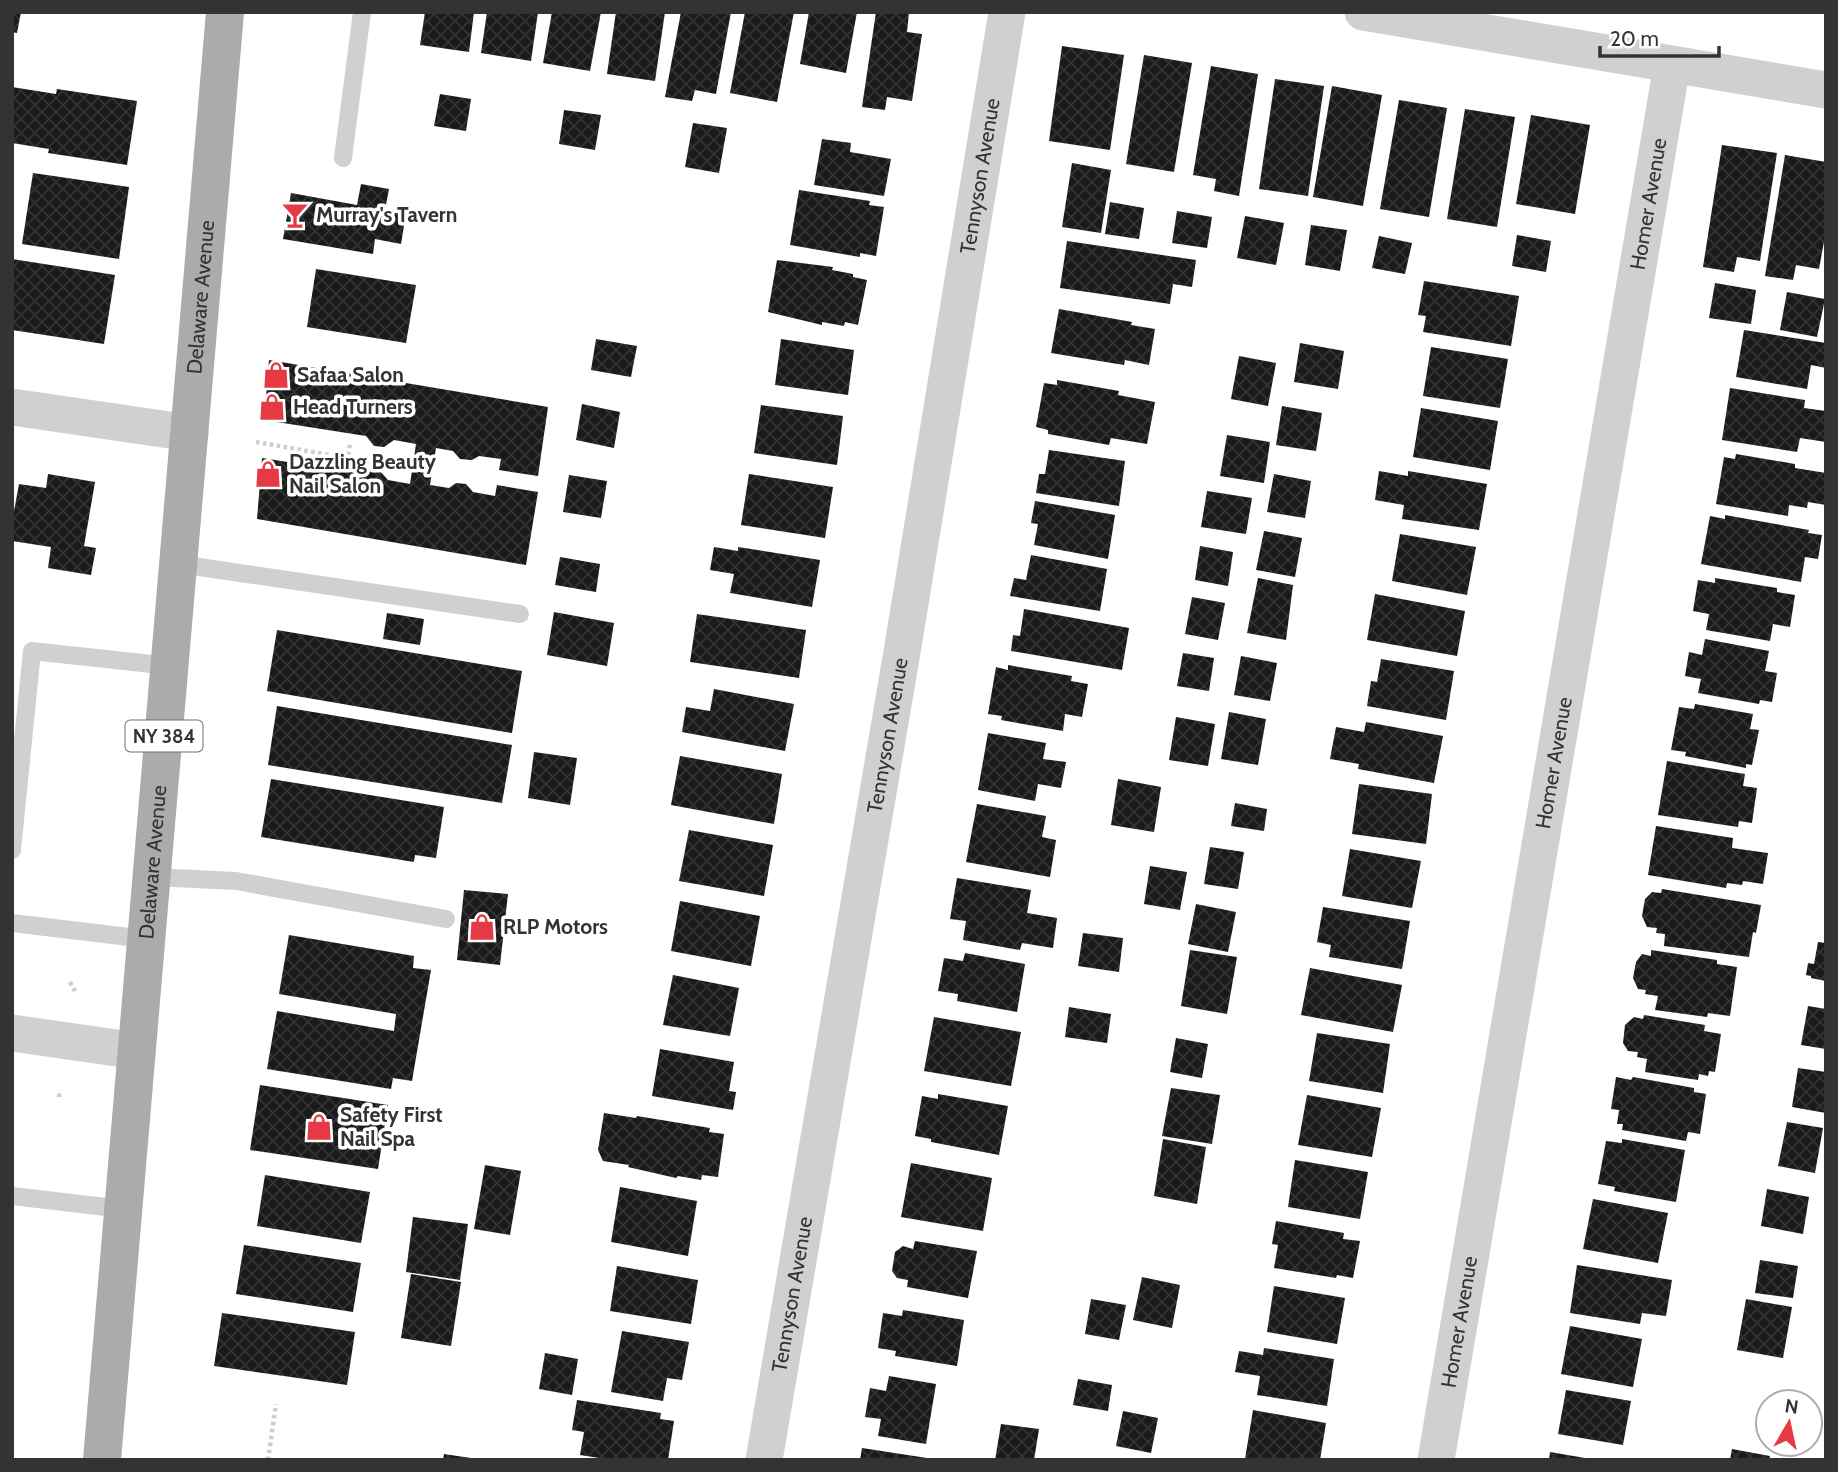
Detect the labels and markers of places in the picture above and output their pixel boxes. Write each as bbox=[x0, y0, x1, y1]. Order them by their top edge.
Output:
bar icon: Murray's Tavern bbox=[280, 200, 310, 230]
place label: Murray's Tavern bbox=[316, 202, 457, 227]
shop icon: Safaa Salon bbox=[261, 360, 291, 390]
place label: Safaa Salon bbox=[297, 362, 404, 387]
shop icon: Head Turners bbox=[257, 392, 287, 422]
place label: Head Turners bbox=[293, 394, 413, 419]
place label: Dazzling Beauty Nail Salon bbox=[289, 449, 437, 498]
shop icon: Dazzling Beauty Nail Salon bbox=[253, 459, 283, 489]
shop icon: RLP Motors bbox=[467, 912, 497, 942]
place label: RLP Motors bbox=[503, 914, 608, 939]
place label: Safety First Nail Spa bbox=[340, 1102, 443, 1151]
shop icon: Safety First Nail Spa bbox=[304, 1112, 334, 1142]

